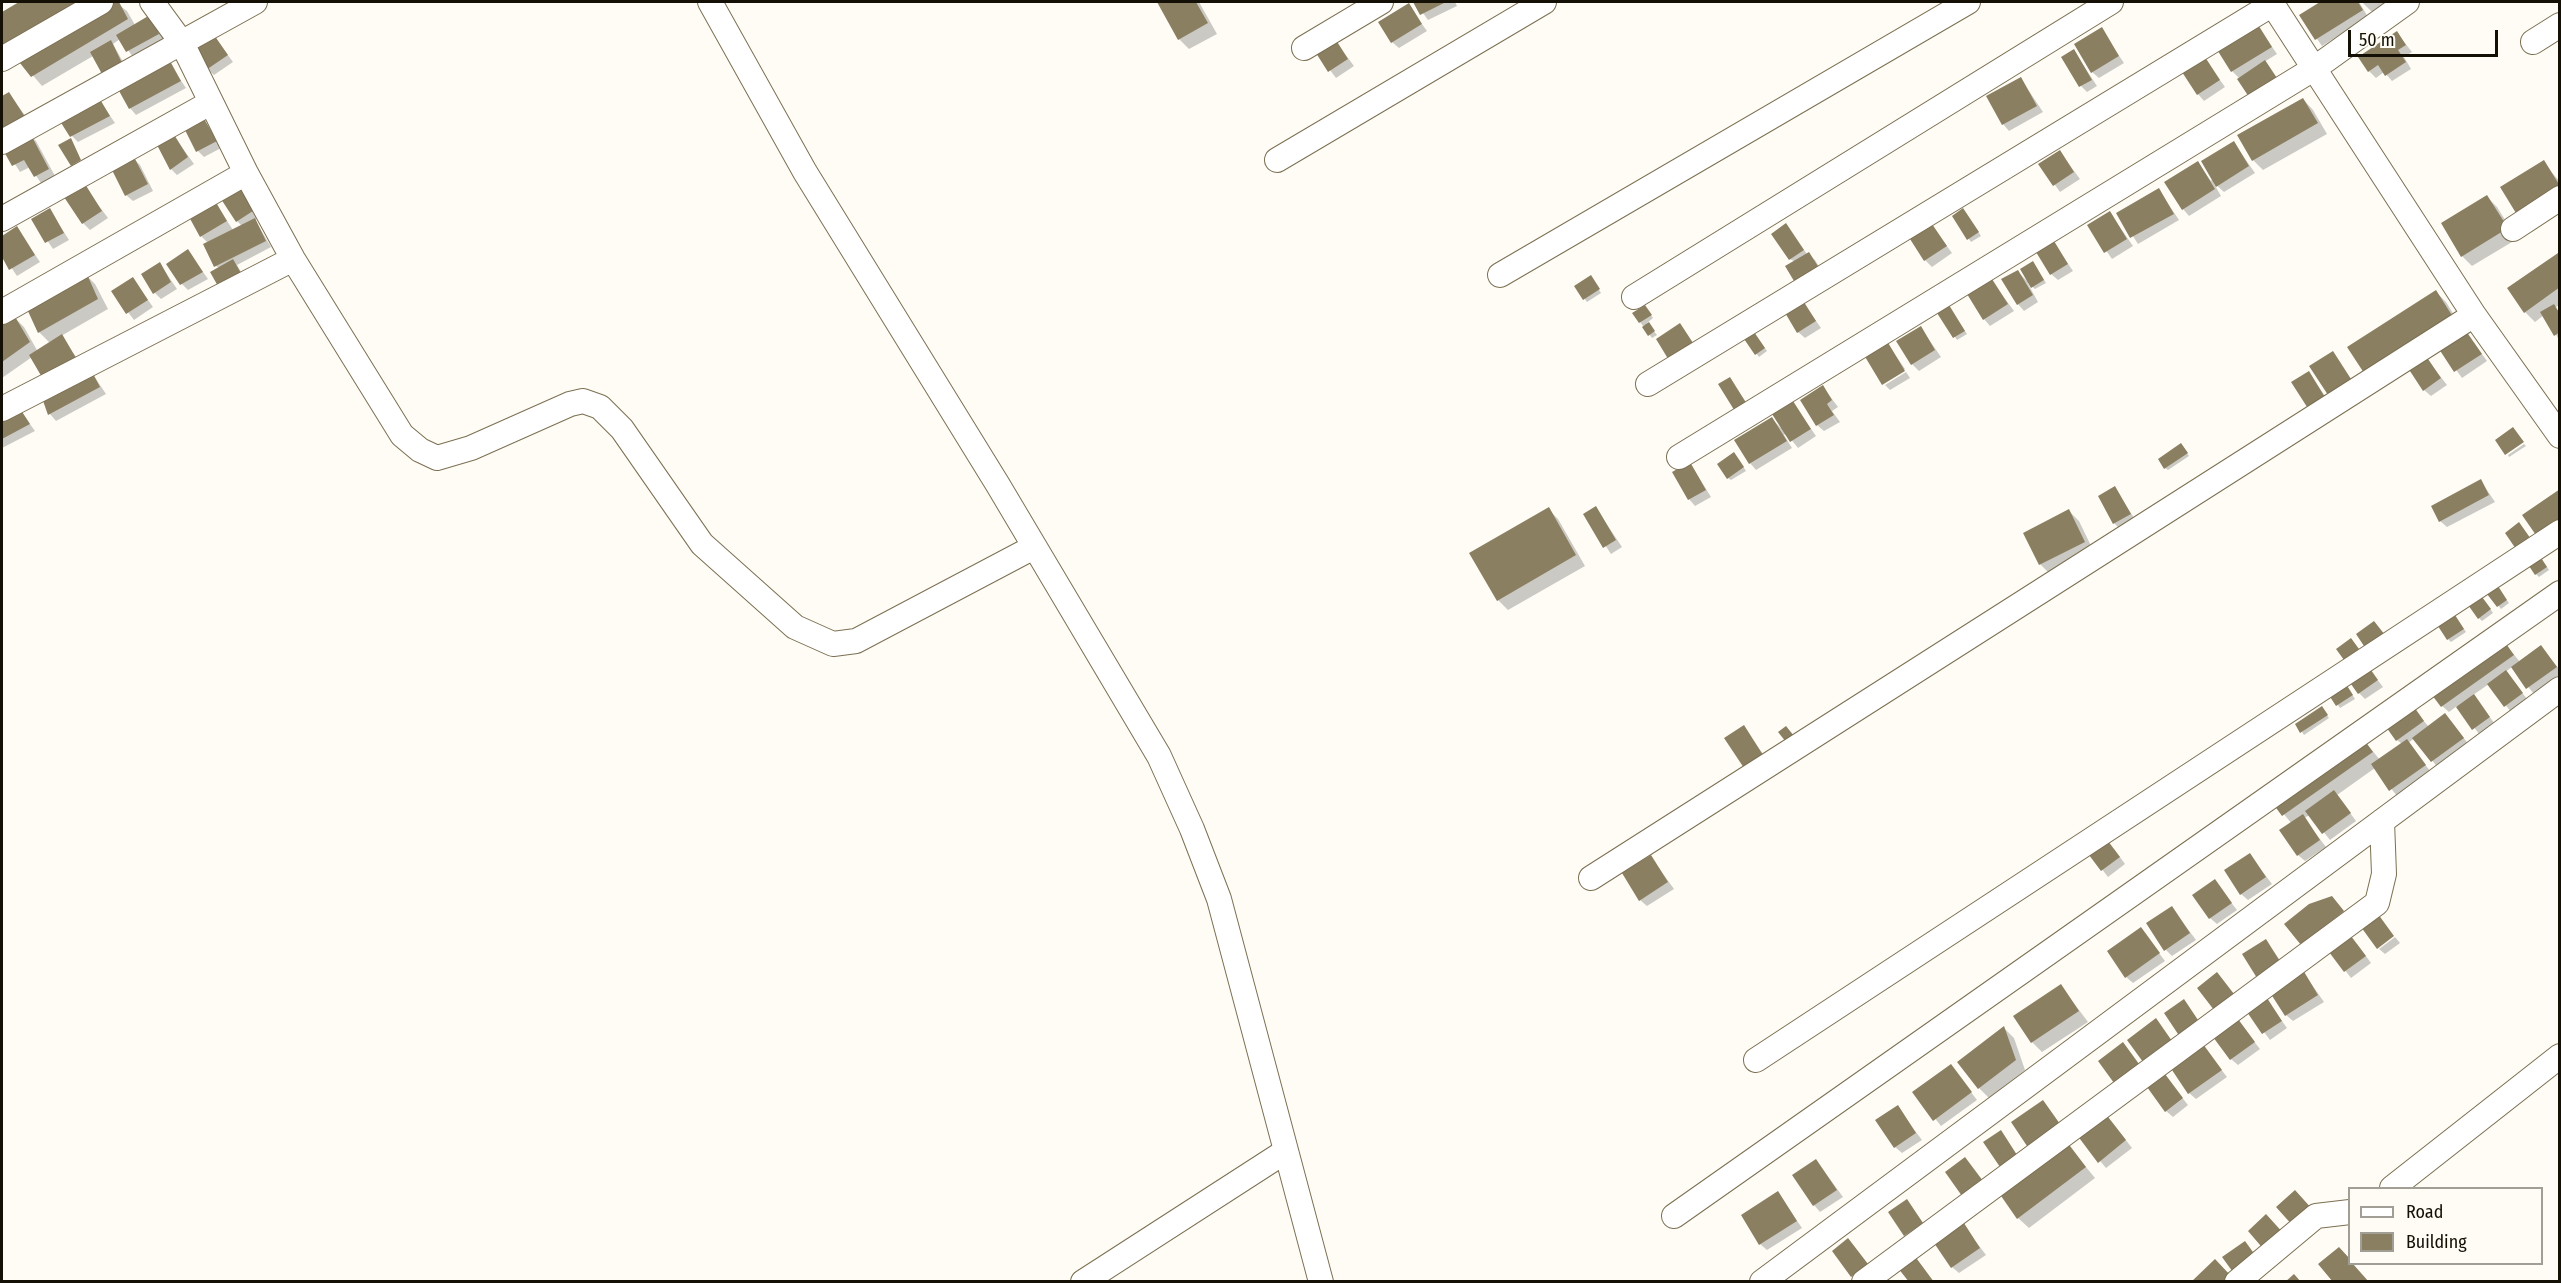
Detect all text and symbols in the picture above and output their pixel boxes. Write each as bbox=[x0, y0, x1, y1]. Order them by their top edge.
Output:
scale bar bbox=[2351, 18, 2501, 56]
text: 50 m bbox=[2359, 29, 2395, 51]
legend bbox=[2348, 1187, 2543, 1265]
text: Road bbox=[2406, 1201, 2443, 1223]
text: Building bbox=[2406, 1231, 2467, 1253]

